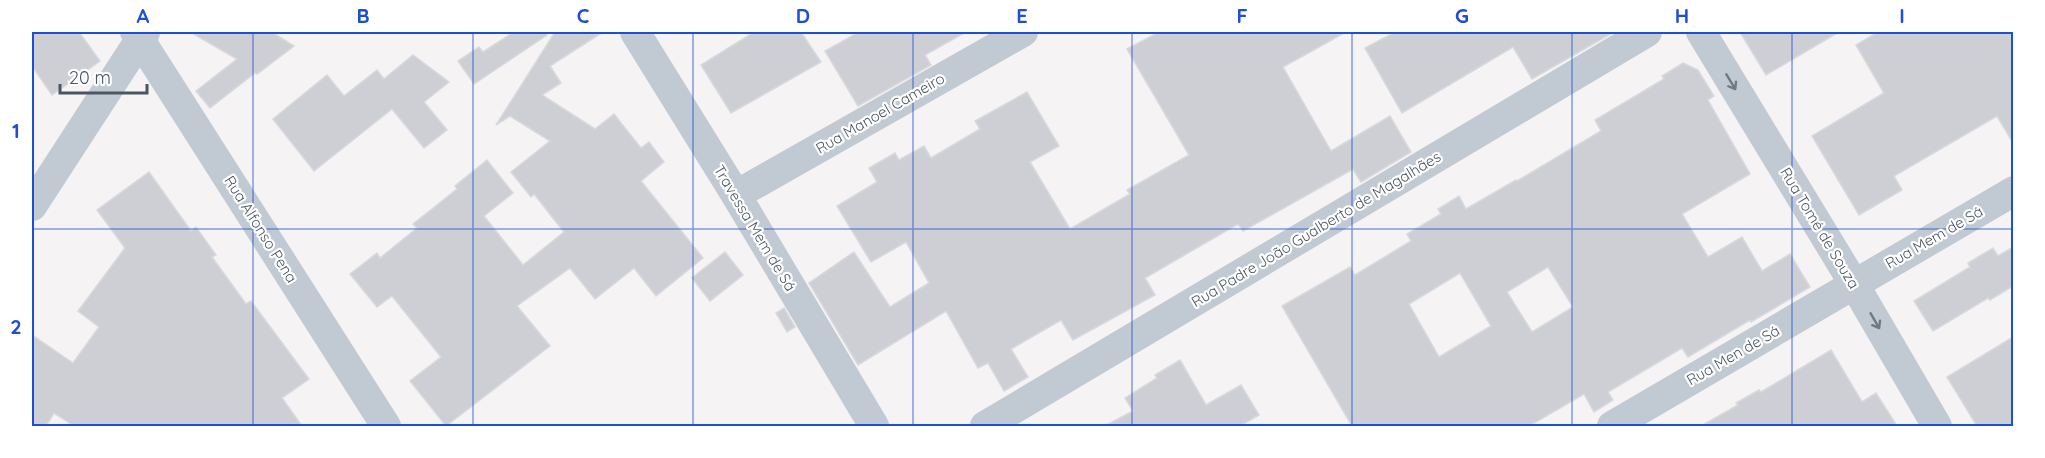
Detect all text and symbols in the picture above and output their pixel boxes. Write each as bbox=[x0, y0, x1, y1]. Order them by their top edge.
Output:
text: A bbox=[137, 3, 150, 28]
text: B bbox=[356, 3, 370, 28]
text: C bbox=[577, 3, 590, 28]
text: D bbox=[796, 3, 810, 28]
text: E bbox=[1016, 3, 1028, 28]
text: F bbox=[1236, 3, 1248, 28]
text: G bbox=[1455, 3, 1469, 28]
text: H bbox=[1675, 3, 1689, 28]
text: I bbox=[1899, 3, 1905, 28]
scale bar bbox=[60, 57, 147, 95]
text: 20 m bbox=[69, 66, 111, 89]
street label: Rua Manoel Cameiro bbox=[812, 68, 948, 158]
one-way arrow bbox=[1726, 73, 1738, 90]
text: 1 bbox=[12, 118, 20, 143]
street label: Rua Padre João Gualberto de Magalhães bbox=[1188, 147, 1444, 311]
street label: Travessa Mem de Sá bbox=[710, 161, 800, 295]
street label: Rua Tomé de Souza bbox=[1776, 164, 1864, 292]
street label: Rua Alfonso Pena bbox=[220, 172, 302, 286]
street label: Rua Mem de Sá bbox=[1882, 201, 1986, 273]
one-way arrow bbox=[1869, 312, 1881, 329]
text: 2 bbox=[10, 314, 22, 339]
street label: Rua Men de Sá bbox=[1683, 321, 1783, 389]

